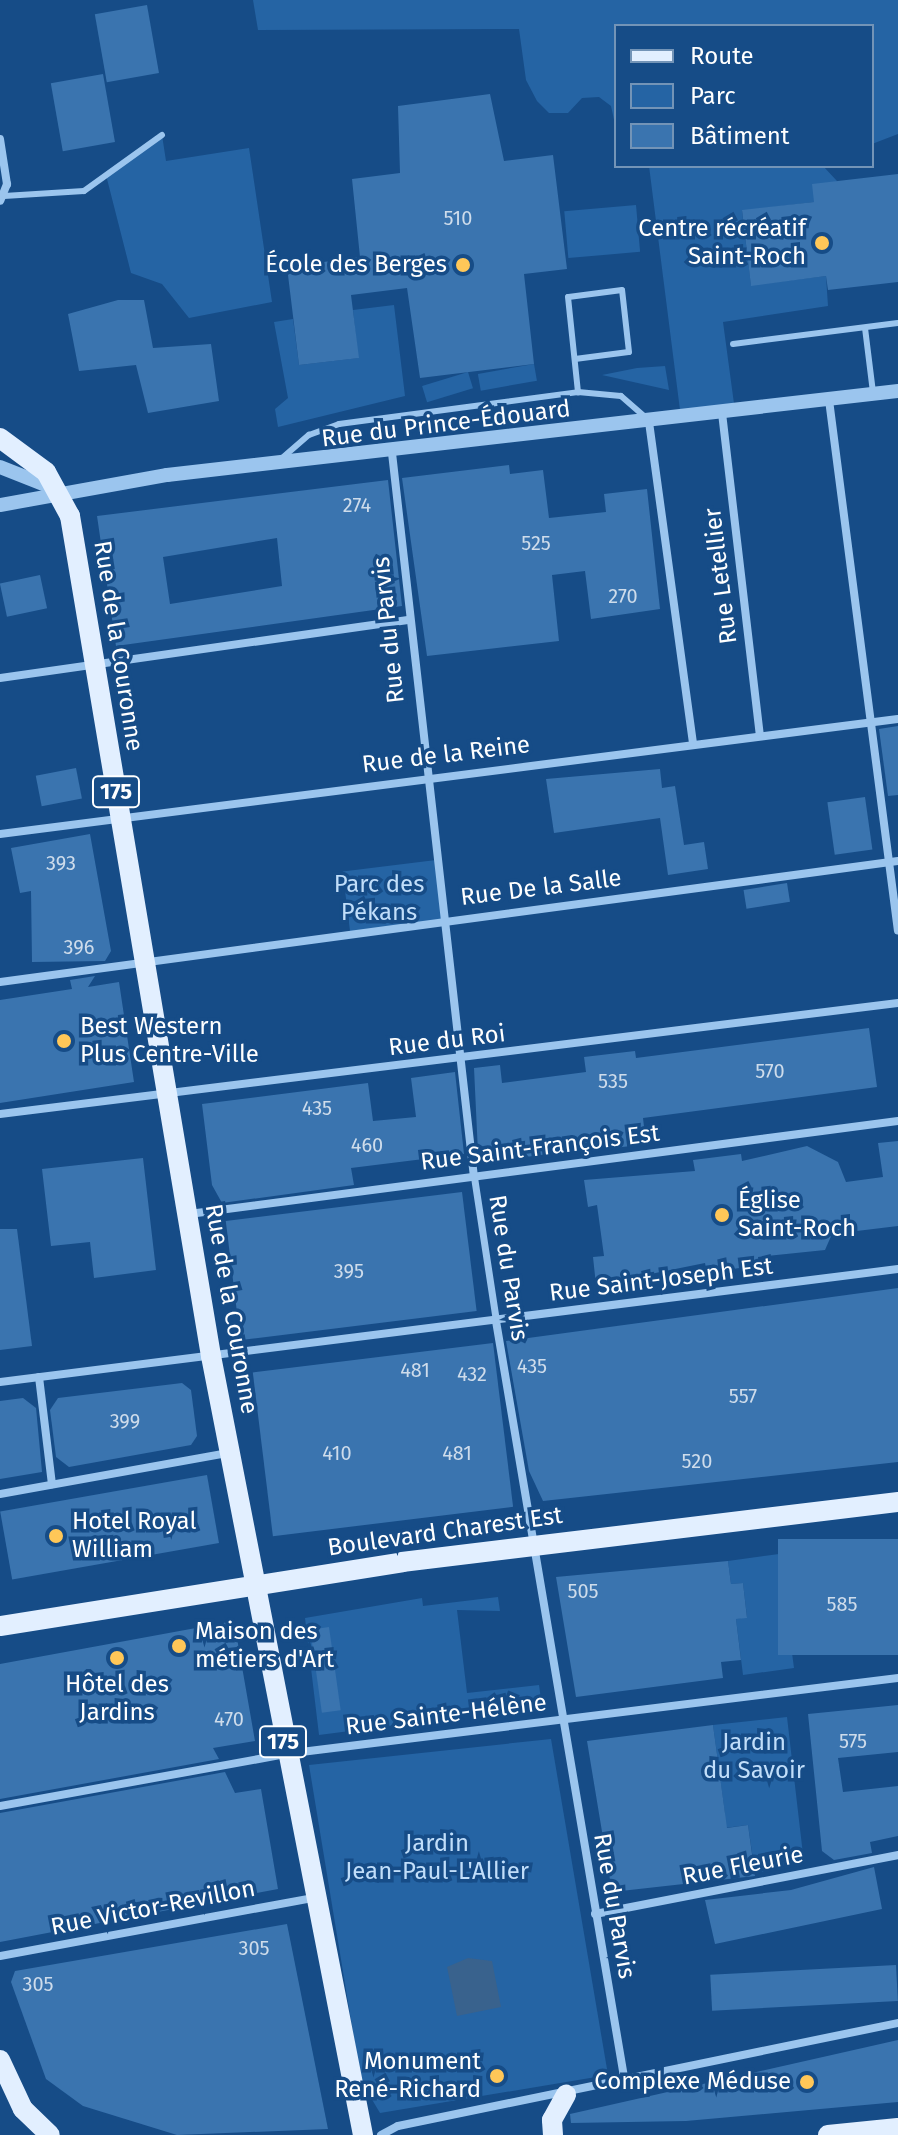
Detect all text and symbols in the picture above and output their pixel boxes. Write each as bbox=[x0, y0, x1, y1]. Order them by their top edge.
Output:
legend bbox=[614, 24, 874, 168]
text: Route bbox=[690, 42, 754, 70]
text: Parc bbox=[690, 82, 736, 110]
text: Bâtiment bbox=[690, 122, 789, 150]
house number: 510 bbox=[444, 206, 472, 230]
place label: Centre récréatif Saint-Roch bbox=[638, 215, 806, 271]
marker: Centre récréatif Saint-Roch bbox=[813, 234, 831, 252]
place label: École des Berges bbox=[265, 251, 447, 279]
marker: École des Berges bbox=[454, 256, 472, 274]
street label: Rue du Prince-Édouard bbox=[320, 394, 572, 454]
house number: 274 bbox=[343, 493, 371, 517]
street label: Rue Letellier bbox=[698, 506, 744, 646]
house number: 525 bbox=[521, 531, 551, 555]
street label: Rue de la Couronne bbox=[87, 539, 149, 753]
street label: Rue du Parvis bbox=[367, 555, 411, 705]
house number: 270 bbox=[608, 584, 638, 608]
street label: Rue de la Reine bbox=[360, 730, 532, 780]
road number: 175 bbox=[90, 774, 142, 810]
house number: 393 bbox=[46, 851, 76, 875]
street label: Rue De la Salle bbox=[459, 864, 623, 912]
park label: Parc des Pékans bbox=[334, 871, 424, 927]
house number: 396 bbox=[64, 935, 94, 959]
place label: Best Western Plus Centre-Ville bbox=[80, 1013, 259, 1069]
street label: Rue du Roi bbox=[387, 1020, 507, 1062]
marker: Best Western Plus Centre-Ville bbox=[55, 1032, 73, 1050]
house number: 570 bbox=[755, 1059, 785, 1083]
house number: 535 bbox=[598, 1069, 628, 1093]
house number: 435 bbox=[302, 1096, 332, 1120]
street label: Rue Saint-François Est bbox=[419, 1119, 661, 1177]
house number: 460 bbox=[351, 1133, 383, 1157]
place label: Église Saint-Roch bbox=[738, 1187, 856, 1243]
street label: Rue du Parvis bbox=[482, 1193, 534, 1343]
street label: Rue de la Couronne bbox=[198, 1202, 264, 1416]
marker: Église Saint-Roch bbox=[713, 1206, 731, 1224]
street label: Rue Saint-Joseph Est bbox=[548, 1252, 774, 1308]
house number: 395 bbox=[334, 1259, 364, 1283]
house number: 435 bbox=[517, 1354, 547, 1378]
house number: 481 bbox=[400, 1358, 430, 1382]
house number: 432 bbox=[457, 1362, 487, 1386]
house number: 557 bbox=[729, 1384, 757, 1408]
house number: 399 bbox=[110, 1409, 140, 1433]
house number: 410 bbox=[322, 1441, 352, 1465]
house number: 481 bbox=[442, 1441, 472, 1465]
house number: 520 bbox=[682, 1449, 712, 1473]
street label: Boulevard Charest Est bbox=[326, 1501, 564, 1563]
place label: Hotel Royal William bbox=[72, 1508, 196, 1564]
marker: Hotel Royal William bbox=[47, 1527, 65, 1545]
house number: 505 bbox=[567, 1579, 599, 1603]
house number: 585 bbox=[826, 1592, 858, 1616]
place label: Maison des métiers d'Art bbox=[195, 1618, 334, 1674]
marker: Maison des métiers d'Art bbox=[170, 1637, 188, 1655]
marker: Hôtel des Jardins bbox=[108, 1649, 126, 1667]
place label: Hôtel des Jardins bbox=[65, 1671, 169, 1727]
street label: Rue Sainte-Hélène bbox=[344, 1688, 548, 1742]
house number: 470 bbox=[214, 1707, 244, 1731]
road number: 175 bbox=[257, 1724, 309, 1760]
park label: Jardin du Savoir bbox=[703, 1729, 805, 1785]
house number: 575 bbox=[839, 1729, 867, 1753]
park label: Jardin Jean-Paul-L'Allier bbox=[345, 1830, 529, 1886]
street label: Rue du Parvis bbox=[587, 1831, 641, 1981]
street label: Rue Fleurie bbox=[680, 1840, 806, 1892]
street label: Rue Victor-Revillon bbox=[48, 1874, 258, 1942]
house number: 305 bbox=[238, 1936, 270, 1960]
house number: 305 bbox=[22, 1972, 54, 1996]
place label: Monument René-Richard bbox=[334, 2048, 481, 2104]
marker: Monument René-Richard bbox=[488, 2067, 506, 2085]
place label: Complexe Méduse bbox=[594, 2068, 791, 2096]
marker: Complexe Méduse bbox=[798, 2073, 816, 2091]

